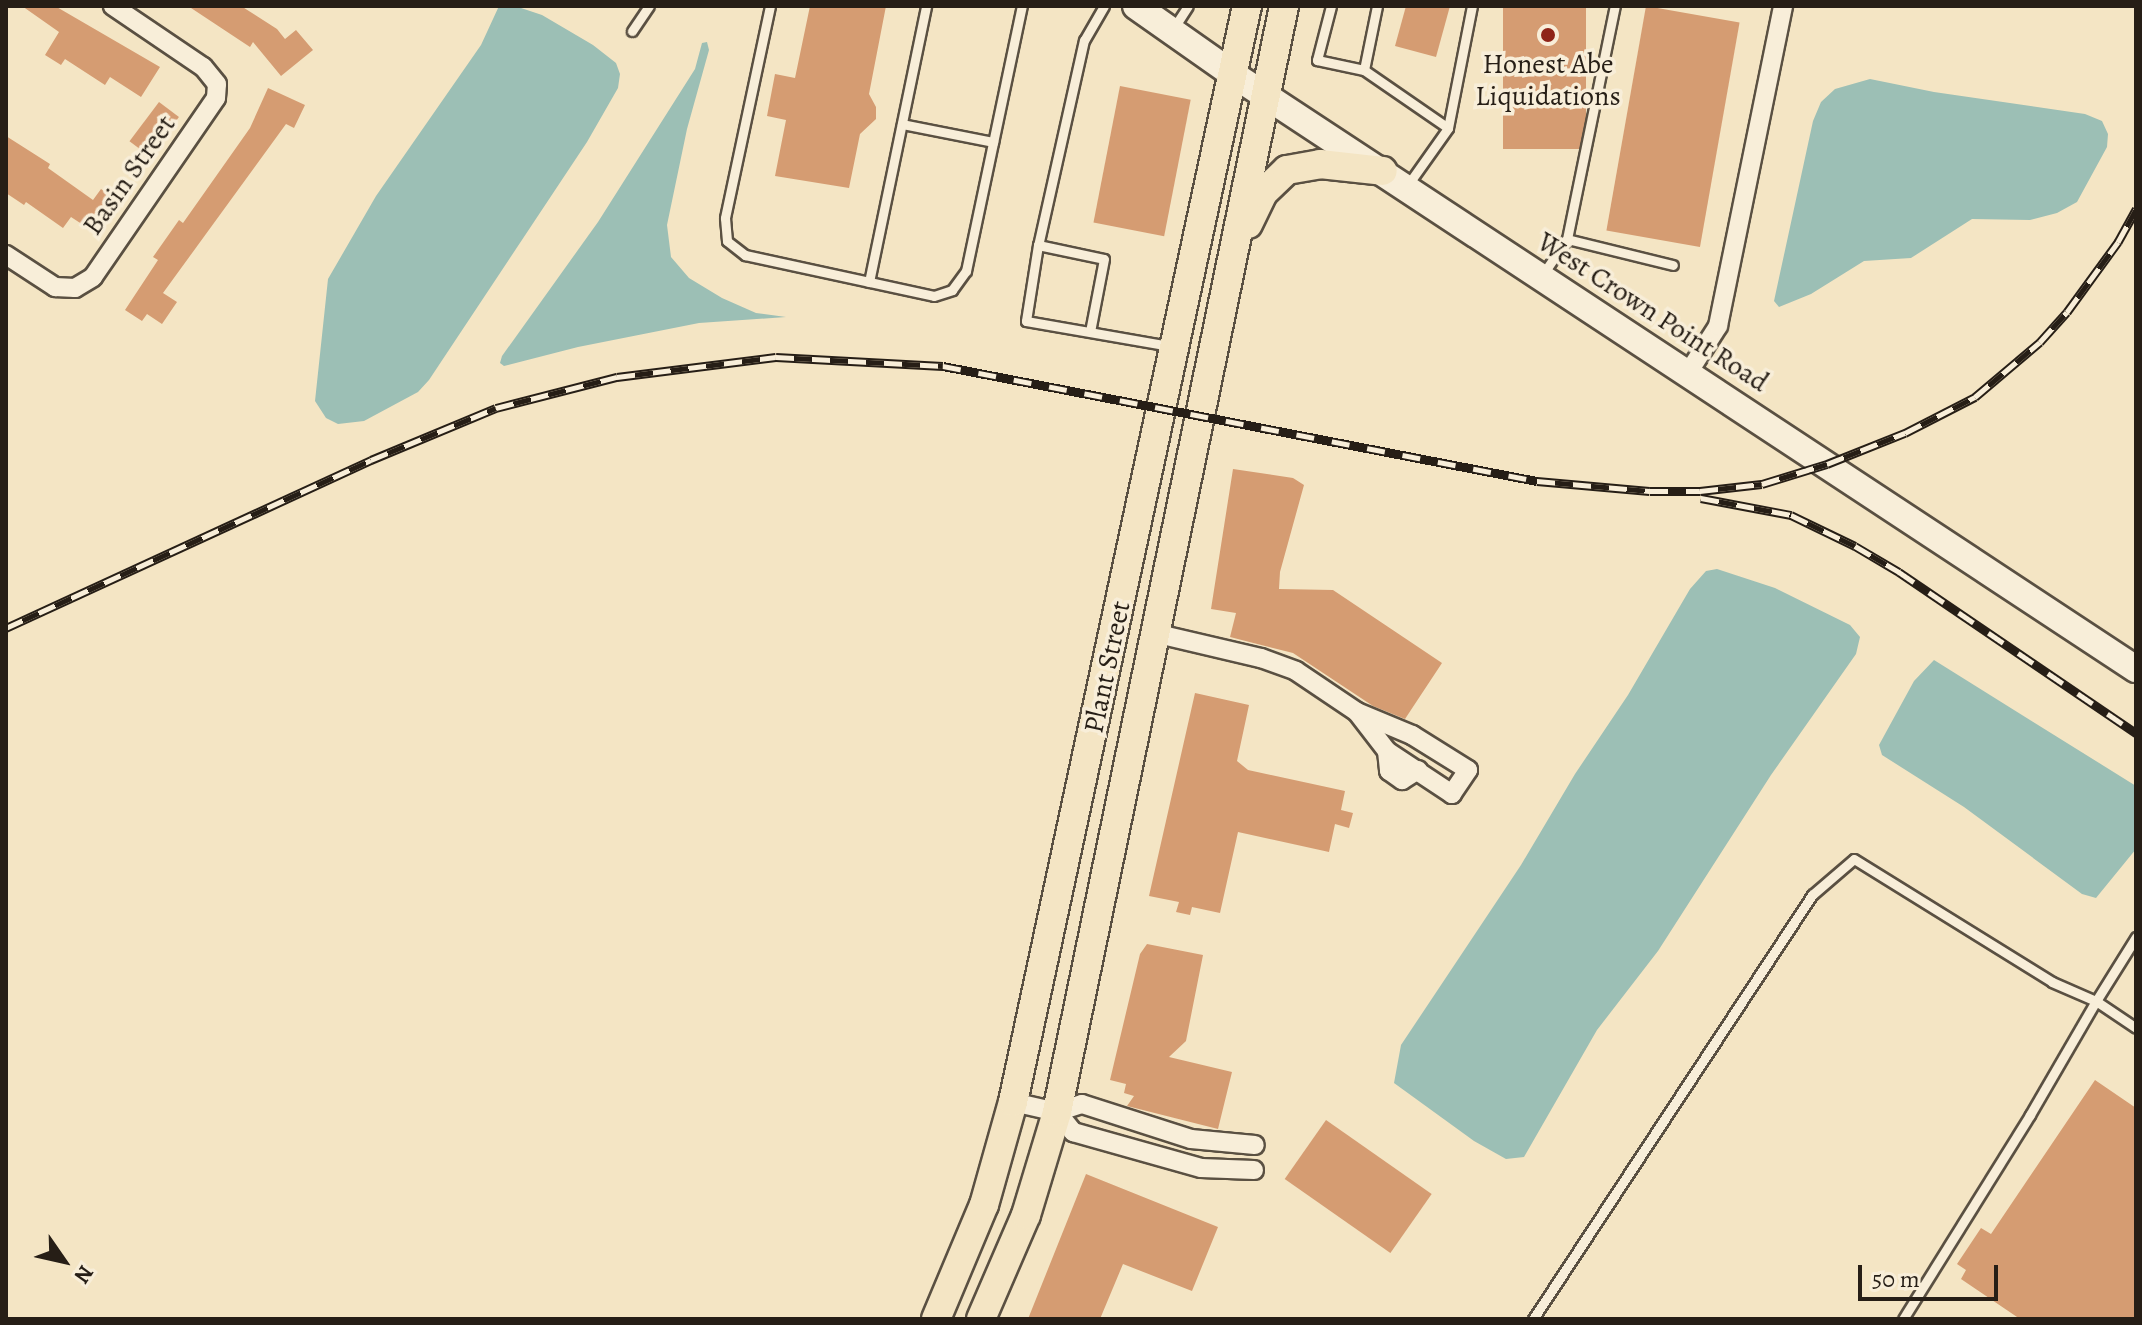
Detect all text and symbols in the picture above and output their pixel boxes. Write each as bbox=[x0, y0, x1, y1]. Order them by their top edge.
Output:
marker: Honest Abe Liquidations bbox=[1539, 26, 1557, 44]
place label: Honest Abe Liquidations bbox=[1475, 47, 1621, 113]
street label: Basin Street bbox=[75, 109, 183, 241]
street label: West Crown Point Road bbox=[1531, 225, 1775, 399]
street label: Plant Street bbox=[1077, 598, 1137, 736]
north arrow bbox=[24, 1221, 104, 1301]
scale bar bbox=[1862, 1249, 2002, 1299]
text: N bbox=[67, 1259, 101, 1289]
text: 50 m bbox=[1872, 1263, 1920, 1295]

